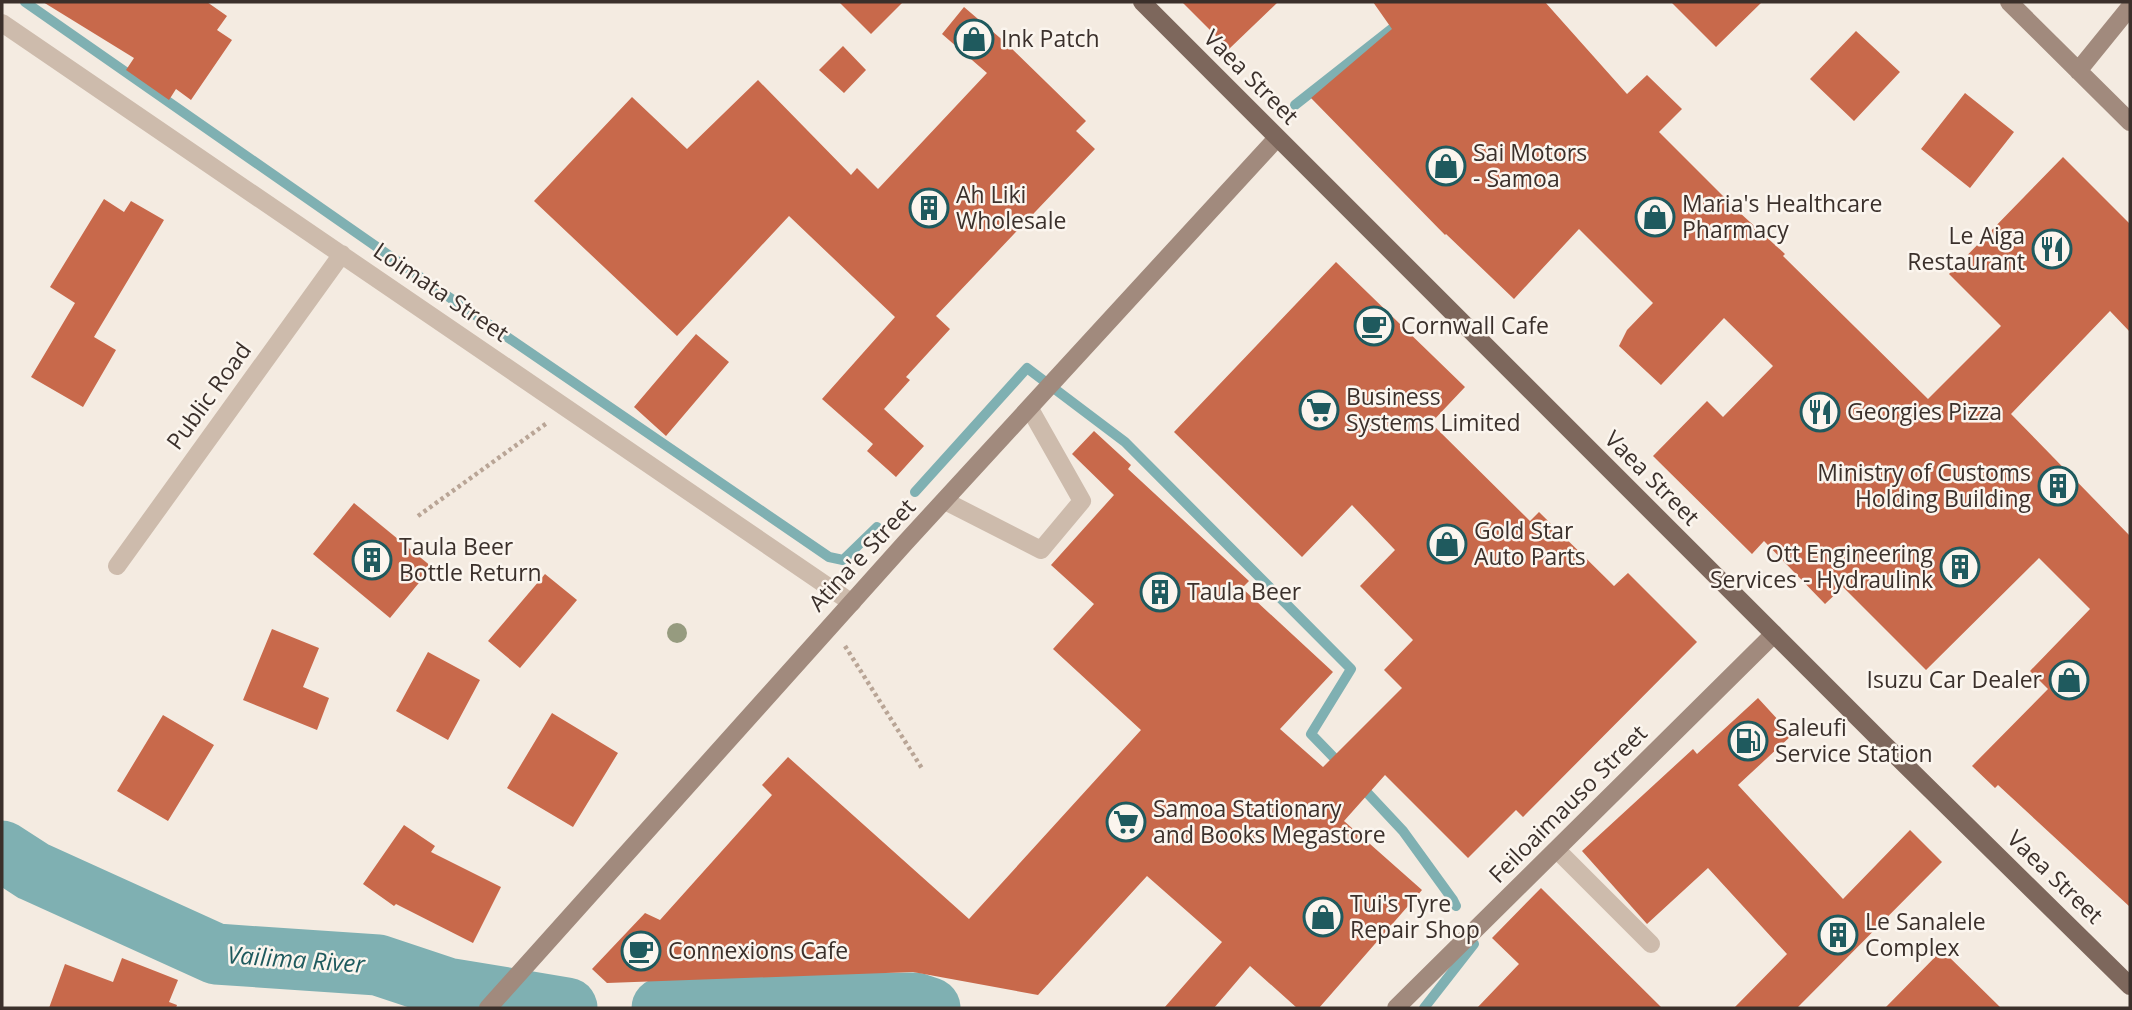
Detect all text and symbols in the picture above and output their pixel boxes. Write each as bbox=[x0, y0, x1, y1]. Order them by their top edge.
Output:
shop icon: Ink Patch bbox=[953, 18, 995, 60]
place label: Ink Patch bbox=[1001, 22, 1100, 54]
street label: Vaea Street bbox=[1197, 22, 1306, 131]
place label: Sai Motors - Samoa bbox=[1473, 136, 1587, 194]
shop icon: Sai Motors - Samoa bbox=[1425, 145, 1467, 187]
place label: Ah Liki Wholesale bbox=[956, 178, 1066, 236]
building icon: Ah Liki Wholesale bbox=[908, 187, 950, 229]
place label: Maria's Healthcare Pharmacy bbox=[1682, 187, 1882, 245]
shop icon: Maria's Healthcare Pharmacy bbox=[1634, 196, 1676, 238]
place label: Le Aiga Restaurant bbox=[1907, 219, 2025, 277]
restaurant icon: Le Aiga Restaurant bbox=[2031, 228, 2073, 270]
street label: Loimata Street bbox=[368, 234, 516, 348]
cafe icon: Cornwall Cafe bbox=[1353, 305, 1395, 347]
place label: Cornwall Cafe bbox=[1401, 309, 1549, 341]
street label: Public Road bbox=[158, 335, 258, 456]
place label: Business Systems Limited bbox=[1346, 380, 1521, 438]
supermarket icon: Business Systems Limited bbox=[1298, 389, 1340, 431]
restaurant icon: Georgies Pizza bbox=[1799, 391, 1841, 433]
place label: Georgies Pizza bbox=[1847, 395, 2002, 427]
street label: Vaea Street bbox=[1598, 423, 1707, 532]
place label: Ministry of Customs Holding Building bbox=[1817, 456, 2032, 514]
building icon: Ministry of Customs Holding Building bbox=[2037, 465, 2079, 507]
street label: Atina'e Street bbox=[801, 491, 922, 618]
place label: Gold Star Auto Parts bbox=[1474, 514, 1586, 572]
shop icon: Gold Star Auto Parts bbox=[1426, 523, 1468, 565]
place label: Taula Beer Bottle Return bbox=[399, 530, 542, 588]
place label: Ott Engineering Services - Hydraulink bbox=[1710, 537, 1934, 595]
building icon: Taula Beer Bottle Return bbox=[351, 539, 393, 581]
building icon: Ott Engineering Services - Hydraulink bbox=[1939, 546, 1981, 588]
building icon: Taula Beer bbox=[1139, 571, 1181, 613]
place label: Taula Beer bbox=[1187, 575, 1302, 607]
shop icon: Isuzu Car Dealer bbox=[2048, 659, 2090, 701]
place label: Isuzu Car Dealer bbox=[1867, 663, 2043, 695]
place label: Saleufi Service Station bbox=[1775, 711, 1933, 769]
street label: Feiloaimauso Street bbox=[1481, 717, 1654, 890]
fuel station icon: Saleufi Service Station bbox=[1727, 720, 1769, 762]
place label: Samoa Stationary and Books Megastore bbox=[1153, 792, 1386, 850]
supermarket icon: Samoa Stationary and Books Megastore bbox=[1105, 801, 1147, 843]
street label: Vaea Street bbox=[2001, 822, 2111, 930]
place label: Tui's Tyre Repair Shop bbox=[1350, 887, 1480, 945]
shop icon: Tui's Tyre Repair Shop bbox=[1302, 896, 1344, 938]
place label: Le Sanalele Complex bbox=[1865, 905, 1986, 963]
building icon: Le Sanalele Complex bbox=[1817, 914, 1859, 956]
cafe icon: Connexions Cafe bbox=[620, 930, 662, 972]
place label: Connexions Cafe bbox=[668, 934, 848, 966]
water label: Vailima River bbox=[226, 937, 368, 980]

